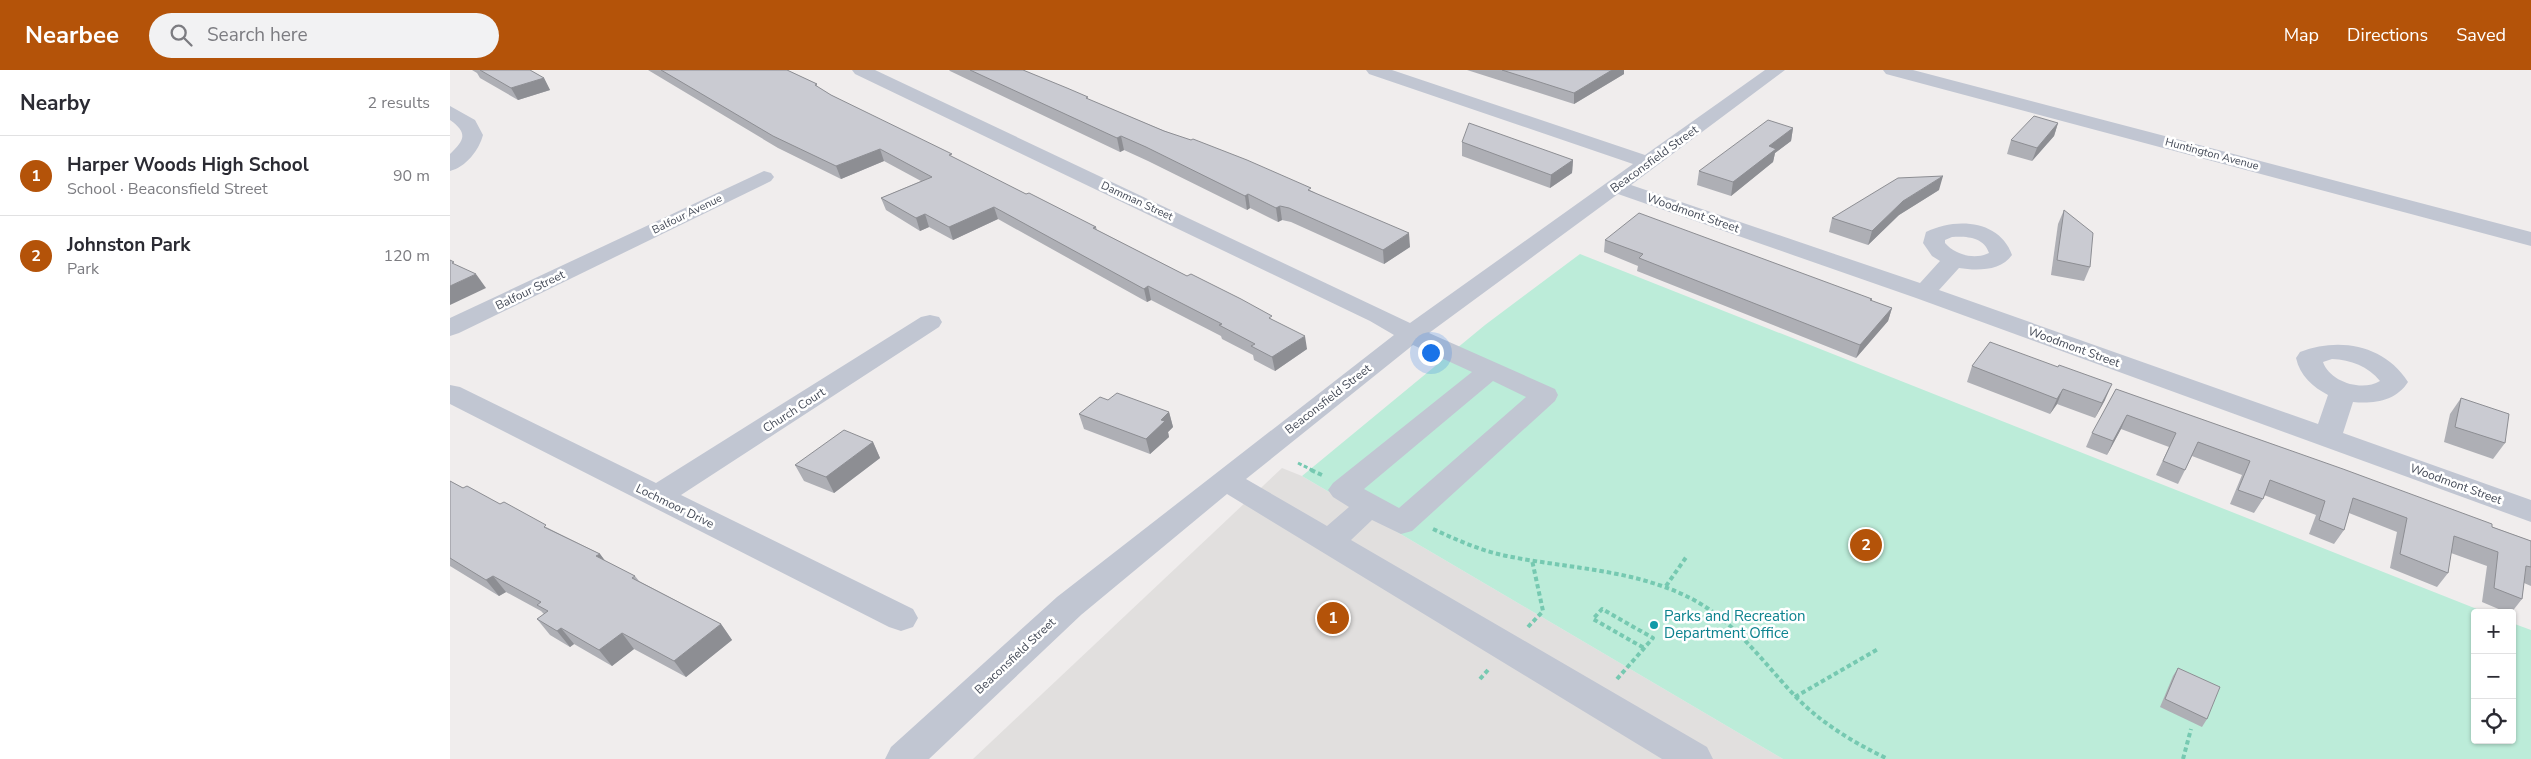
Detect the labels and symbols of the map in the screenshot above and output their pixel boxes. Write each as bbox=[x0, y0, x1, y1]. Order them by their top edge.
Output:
street label: Beaconsfield Street bbox=[1607, 121, 1702, 196]
street label: Huntington Avenue bbox=[2164, 134, 2261, 174]
street label: Damman Street bbox=[1099, 178, 1176, 224]
street label: Balfour Avenue bbox=[649, 190, 725, 237]
street label: Woodmont Street bbox=[1645, 190, 1742, 237]
street label: Balfour Street bbox=[493, 266, 568, 314]
street label: Woodmont Street bbox=[2026, 323, 2123, 371]
your location bbox=[1418, 340, 1444, 366]
street label: Beaconsfield Street bbox=[1282, 360, 1375, 438]
street label: Church Court bbox=[760, 383, 829, 436]
street label: Woodmont Street bbox=[2408, 460, 2505, 508]
street label: Lochmoor Drive bbox=[633, 480, 717, 532]
pin: 2 bbox=[1850, 526, 1882, 564]
pin: 1 bbox=[1317, 599, 1349, 637]
place label: Parks and Recreation Department Office bbox=[1664, 606, 1806, 643]
street label: Beaconsfield Street bbox=[971, 614, 1059, 698]
marker: Parks and Recreation Department Office bbox=[1648, 619, 1660, 631]

